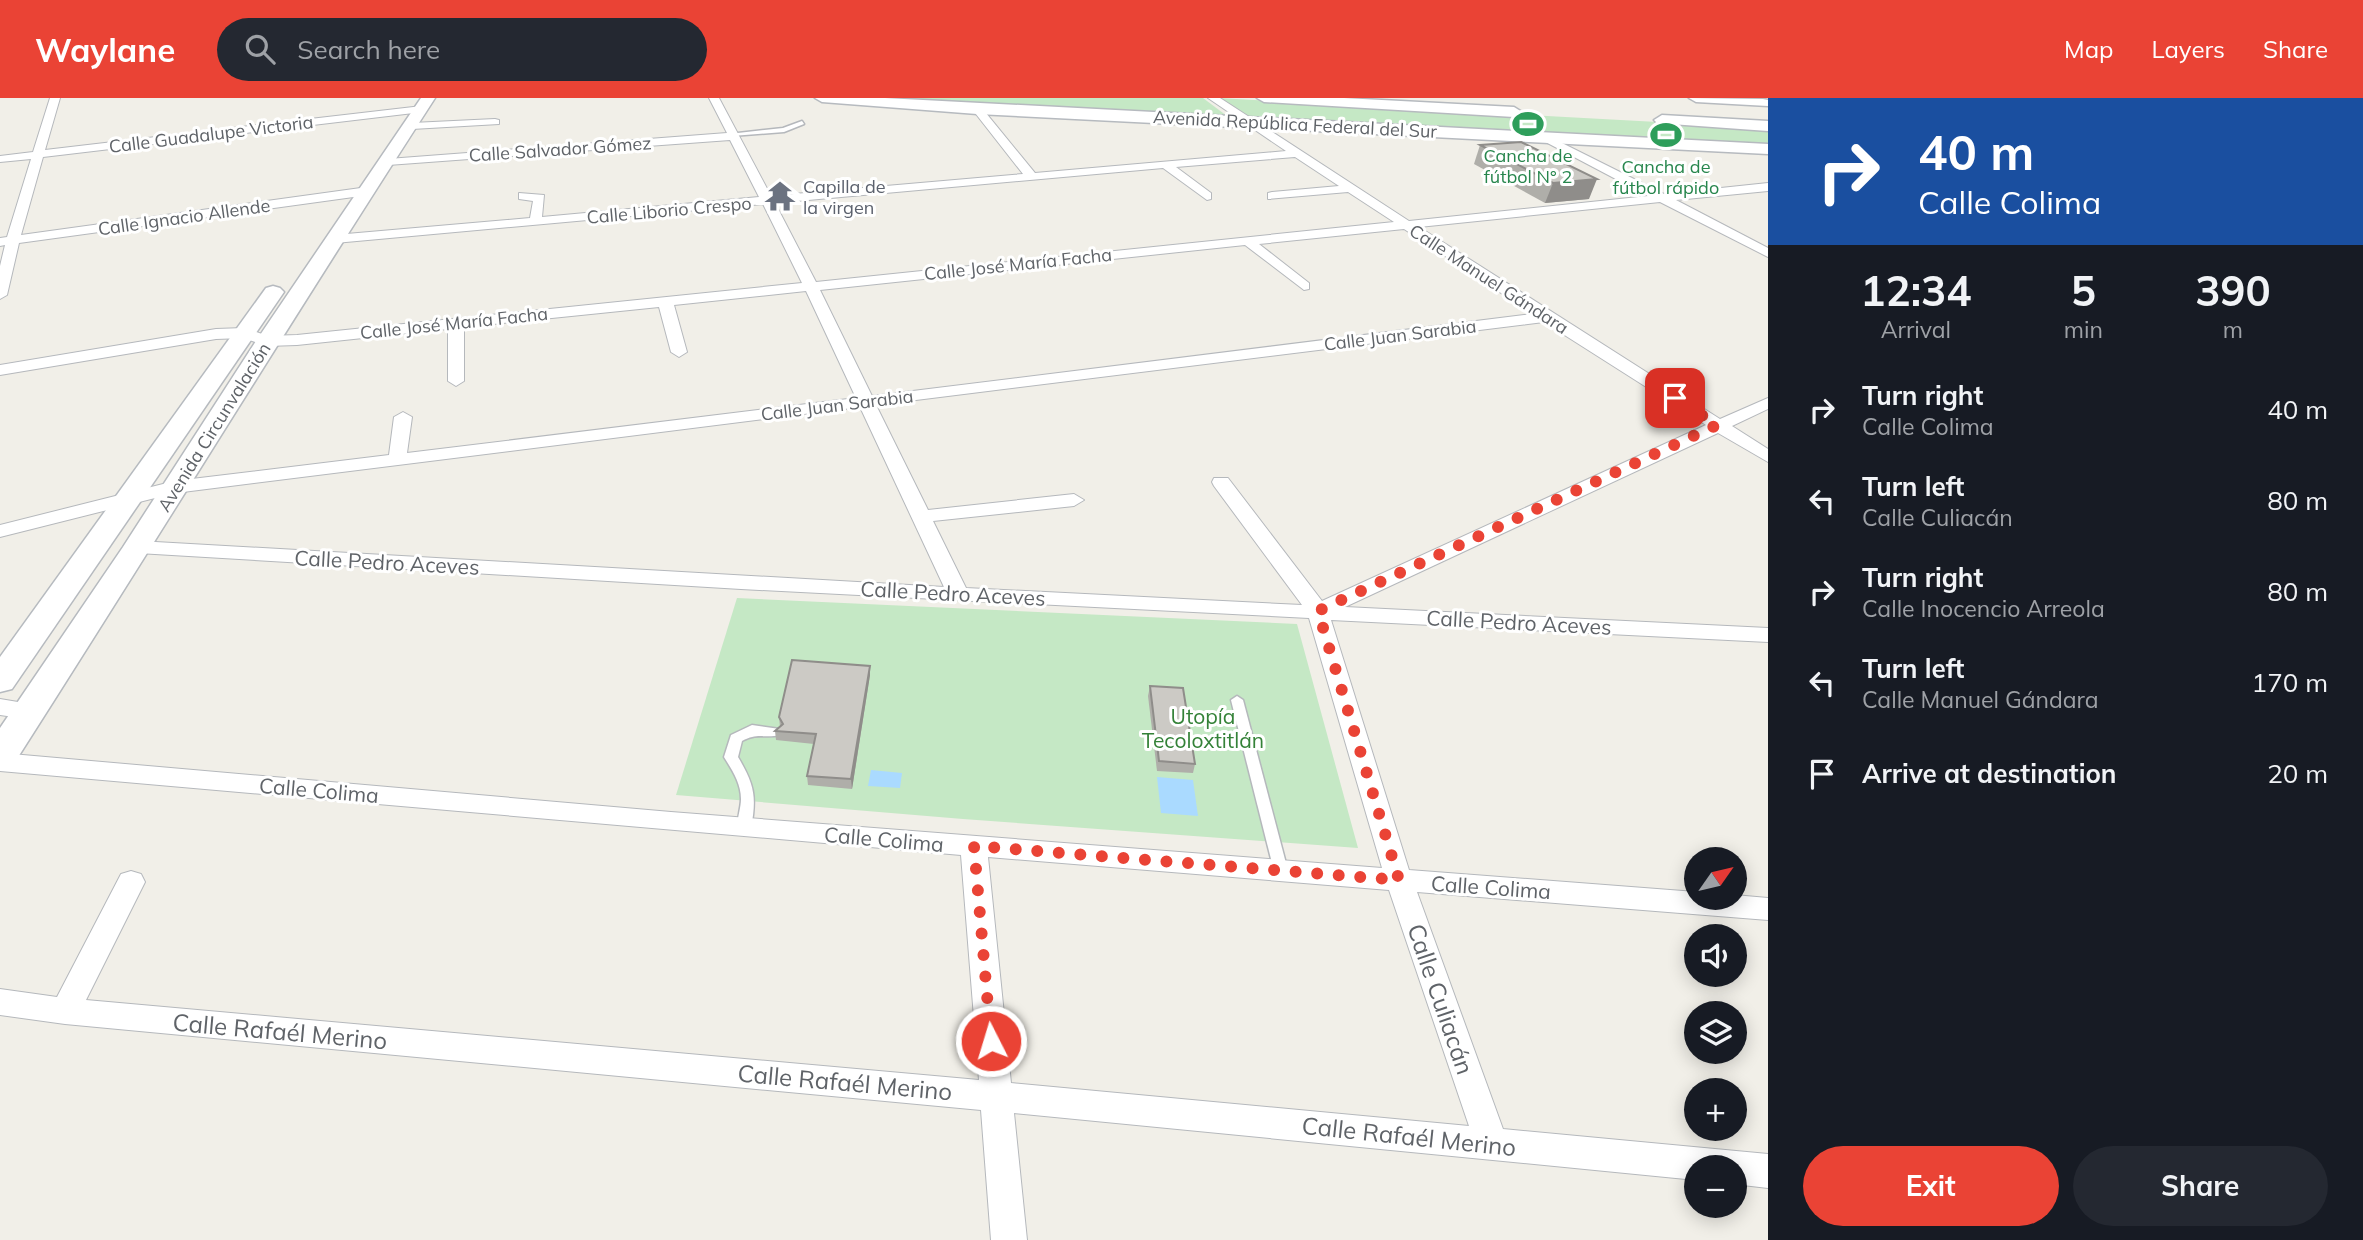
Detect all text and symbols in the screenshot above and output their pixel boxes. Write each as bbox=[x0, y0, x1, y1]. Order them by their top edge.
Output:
search box bbox=[217, 18, 707, 81]
text: Waylane bbox=[35, 29, 175, 70]
icon: search bbox=[241, 30, 279, 68]
text: Search here bbox=[297, 33, 440, 66]
text: Map bbox=[2064, 34, 2113, 64]
text: Layers bbox=[2151, 34, 2225, 64]
text: Share bbox=[2263, 34, 2328, 64]
street label: Avenida República Federal del Sur bbox=[1153, 105, 1438, 143]
sports icon: Cancha de fútbol N° 2 bbox=[1511, 107, 1545, 141]
street label: Calle Guadalupe Victoria bbox=[108, 110, 314, 158]
sports icon: Cancha de fútbol rápido bbox=[1649, 118, 1683, 152]
text: 40 m bbox=[1918, 121, 2034, 182]
icon: right bbox=[1803, 126, 1894, 217]
street label: Calle Salvador Gómez bbox=[468, 131, 652, 167]
place label: Cancha de fútbol N° 2 bbox=[1484, 144, 1572, 188]
place label: Cancha de fútbol rápido bbox=[1613, 155, 1719, 199]
place label: Capilla de la virgen bbox=[803, 175, 886, 219]
temple icon: Capilla de la virgen bbox=[763, 179, 797, 213]
text: Calle Colima bbox=[1918, 182, 2101, 222]
street label: Calle Liborio Crespo bbox=[586, 191, 752, 229]
street label: Calle Ignacio Allende bbox=[96, 194, 272, 240]
street label: Calle Manuel Gándara bbox=[1405, 219, 1573, 339]
street label: Calle José María Facha bbox=[923, 243, 1113, 285]
text: 12:34 bbox=[1860, 264, 1971, 317]
text: 5 bbox=[2071, 264, 2096, 317]
text: 390 bbox=[2195, 264, 2271, 317]
street label: Calle José María Facha bbox=[359, 302, 549, 344]
street label: Calle Juan Sarabia bbox=[1322, 314, 1478, 356]
text: Arrival bbox=[1881, 315, 1951, 344]
text: min bbox=[2064, 315, 2103, 344]
text: m bbox=[2223, 315, 2243, 344]
street label: Avenida Circunvalación bbox=[153, 338, 275, 516]
pin bbox=[1645, 368, 1705, 428]
icon: arrive bbox=[1656, 379, 1694, 417]
text: Turn right bbox=[1862, 379, 1983, 412]
street label: Calle Juan Sarabia bbox=[759, 384, 915, 426]
icon: right bbox=[1803, 391, 1841, 429]
text: 40 m bbox=[2267, 393, 2328, 426]
text: Calle Colima bbox=[1862, 412, 1994, 441]
text: Turn left bbox=[1862, 470, 1964, 503]
icon: left bbox=[1803, 482, 1841, 520]
text: 80 m bbox=[2267, 484, 2328, 517]
text: Calle Culiacán bbox=[1862, 503, 2013, 532]
street label: Calle Pedro Aceves bbox=[294, 544, 480, 580]
text: Turn right bbox=[1862, 561, 1983, 594]
icon: right bbox=[1803, 573, 1841, 611]
street label: Calle Pedro Aceves bbox=[860, 575, 1046, 611]
text: 80 m bbox=[2267, 575, 2328, 608]
text: Calle Inocencio Arreola bbox=[1862, 594, 2105, 623]
street label: Calle Pedro Aceves bbox=[1426, 604, 1612, 640]
text: Turn left bbox=[1862, 652, 1964, 685]
icon: left bbox=[1803, 664, 1841, 702]
text: 170 m bbox=[2252, 666, 2328, 699]
text: Calle Manuel Gándara bbox=[1862, 685, 2099, 714]
park label: Utopía Tecoloxtitlán bbox=[1142, 703, 1264, 753]
icon: arrive bbox=[1803, 755, 1841, 793]
text: Arrive at destination bbox=[1862, 757, 2117, 790]
text: 20 m bbox=[2267, 757, 2328, 790]
street label: Calle Colima bbox=[258, 772, 380, 808]
street label: Calle Colima bbox=[823, 821, 945, 857]
north arrow bbox=[1684, 847, 1746, 910]
map controls bbox=[1684, 847, 1747, 1218]
street label: Calle Colima bbox=[1430, 870, 1552, 904]
street label: Calle Culiacán bbox=[1401, 920, 1481, 1078]
button: sound bbox=[1684, 924, 1747, 987]
button: layers bbox=[1684, 1001, 1747, 1064]
position arrow bbox=[954, 1004, 1028, 1078]
street label: Calle Rafaél Merino bbox=[171, 1007, 389, 1055]
street label: Calle Rafaél Merino bbox=[736, 1058, 954, 1106]
button: + bbox=[1684, 1078, 1747, 1141]
street label: Calle Rafaél Merino bbox=[1300, 1110, 1518, 1162]
button: Exit bbox=[1803, 1146, 2059, 1226]
button: Share bbox=[2073, 1146, 2328, 1226]
button: − bbox=[1684, 1155, 1747, 1218]

